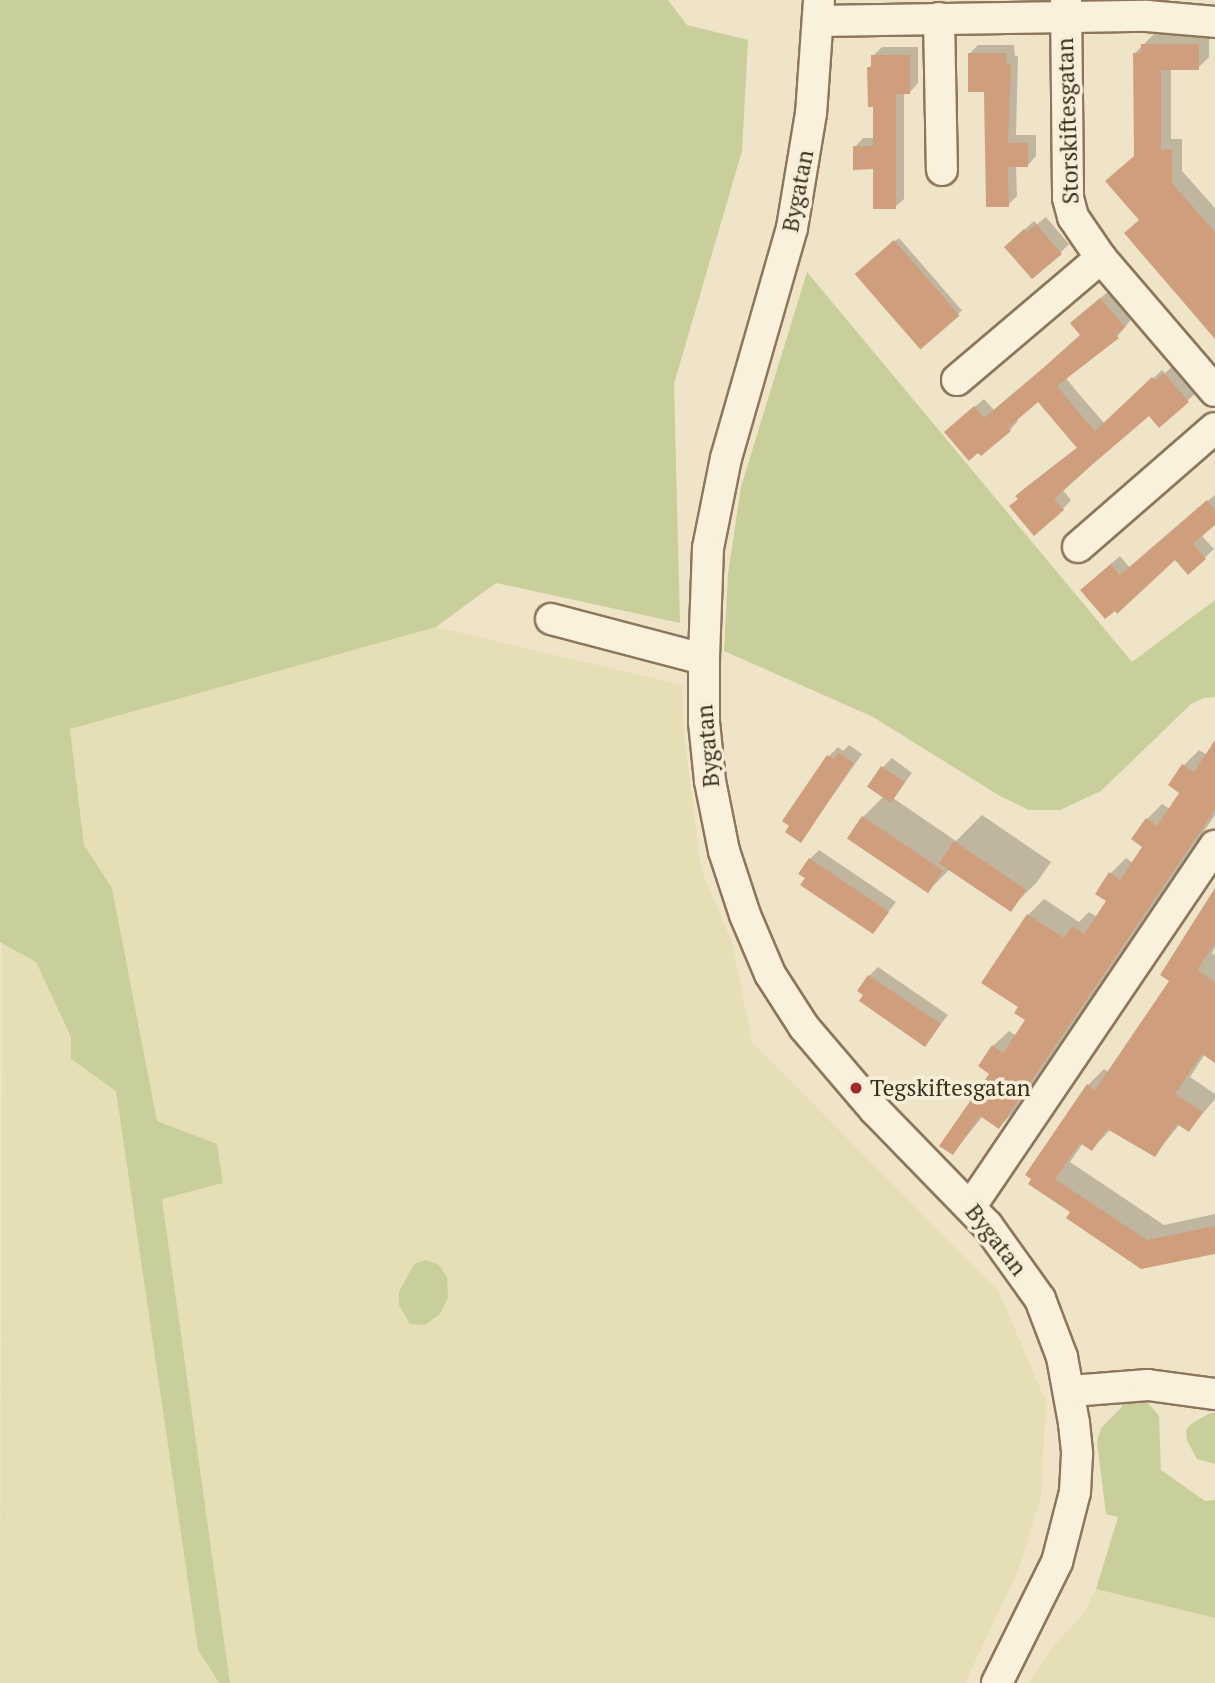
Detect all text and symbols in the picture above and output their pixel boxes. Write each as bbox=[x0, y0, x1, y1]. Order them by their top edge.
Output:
street label: Storskiftesgatan bbox=[1051, 37, 1085, 205]
street label: Bygatan bbox=[777, 148, 819, 234]
street label: Bygatan bbox=[691, 704, 725, 788]
place label: Tegskiftesgatan bbox=[870, 1074, 1030, 1102]
marker: Tegskiftesgatan bbox=[848, 1080, 864, 1096]
street label: Bygatan bbox=[960, 1199, 1032, 1281]

